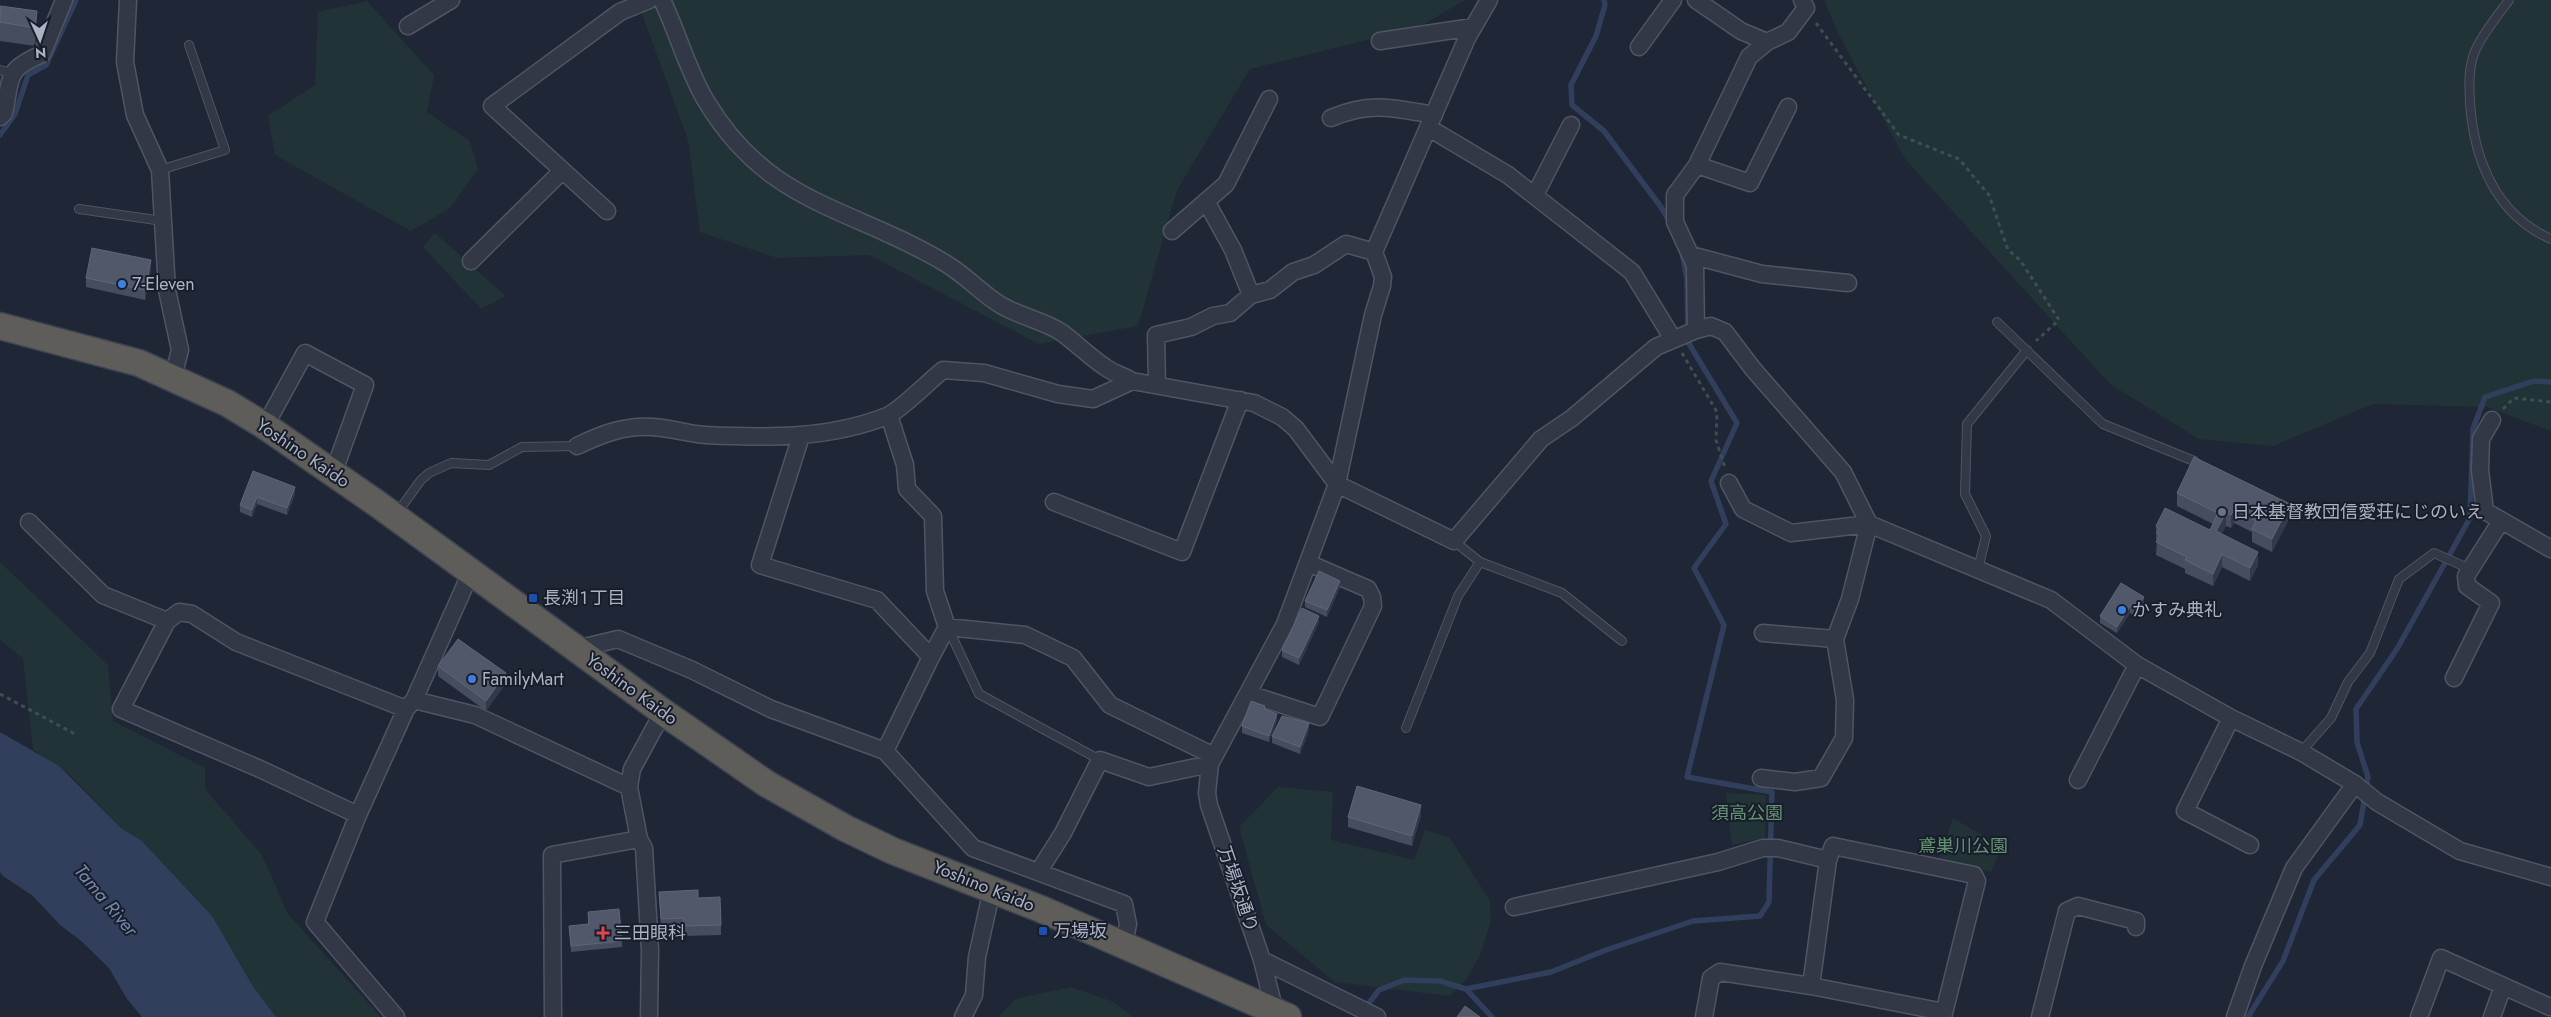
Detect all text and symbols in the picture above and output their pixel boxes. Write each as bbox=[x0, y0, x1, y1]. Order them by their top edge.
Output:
north arrow bbox=[15, 15, 65, 65]
text: N bbox=[35, 43, 47, 63]
place label: 7-Eleven bbox=[132, 271, 195, 297]
marker: 7-Eleven bbox=[116, 278, 128, 290]
street label: Yoshino Kaido bbox=[251, 412, 355, 494]
place label: 日本基督教団信愛荘にじのいえ bbox=[2232, 499, 2484, 525]
marker: 日本基督教団信愛荘にじのいえ bbox=[2216, 506, 2228, 518]
place label: 長渕１丁目 bbox=[543, 585, 625, 611]
marker: 長渕１丁目 bbox=[527, 592, 539, 604]
place label: かすみ典礼 bbox=[2132, 597, 2222, 623]
marker: かすみ典礼 bbox=[2116, 604, 2128, 616]
street label: Yoshino Kaido bbox=[581, 647, 683, 731]
place label: FamilyMart bbox=[482, 666, 564, 692]
marker: FamilyMart bbox=[466, 673, 478, 685]
park label: 須高公園 bbox=[1711, 800, 1783, 826]
park label: 鳶巣川公園 bbox=[1918, 833, 2008, 859]
street label: 万場坂通り bbox=[1211, 842, 1265, 936]
street label: Yoshino Kaido bbox=[929, 854, 1039, 918]
water label: Tama River bbox=[68, 858, 145, 943]
place label: 万場坂 bbox=[1053, 918, 1107, 944]
place label: 三田眼科 bbox=[614, 920, 686, 946]
marker: 万場坂 bbox=[1037, 925, 1049, 937]
marker: 三田眼科 bbox=[596, 926, 610, 940]

